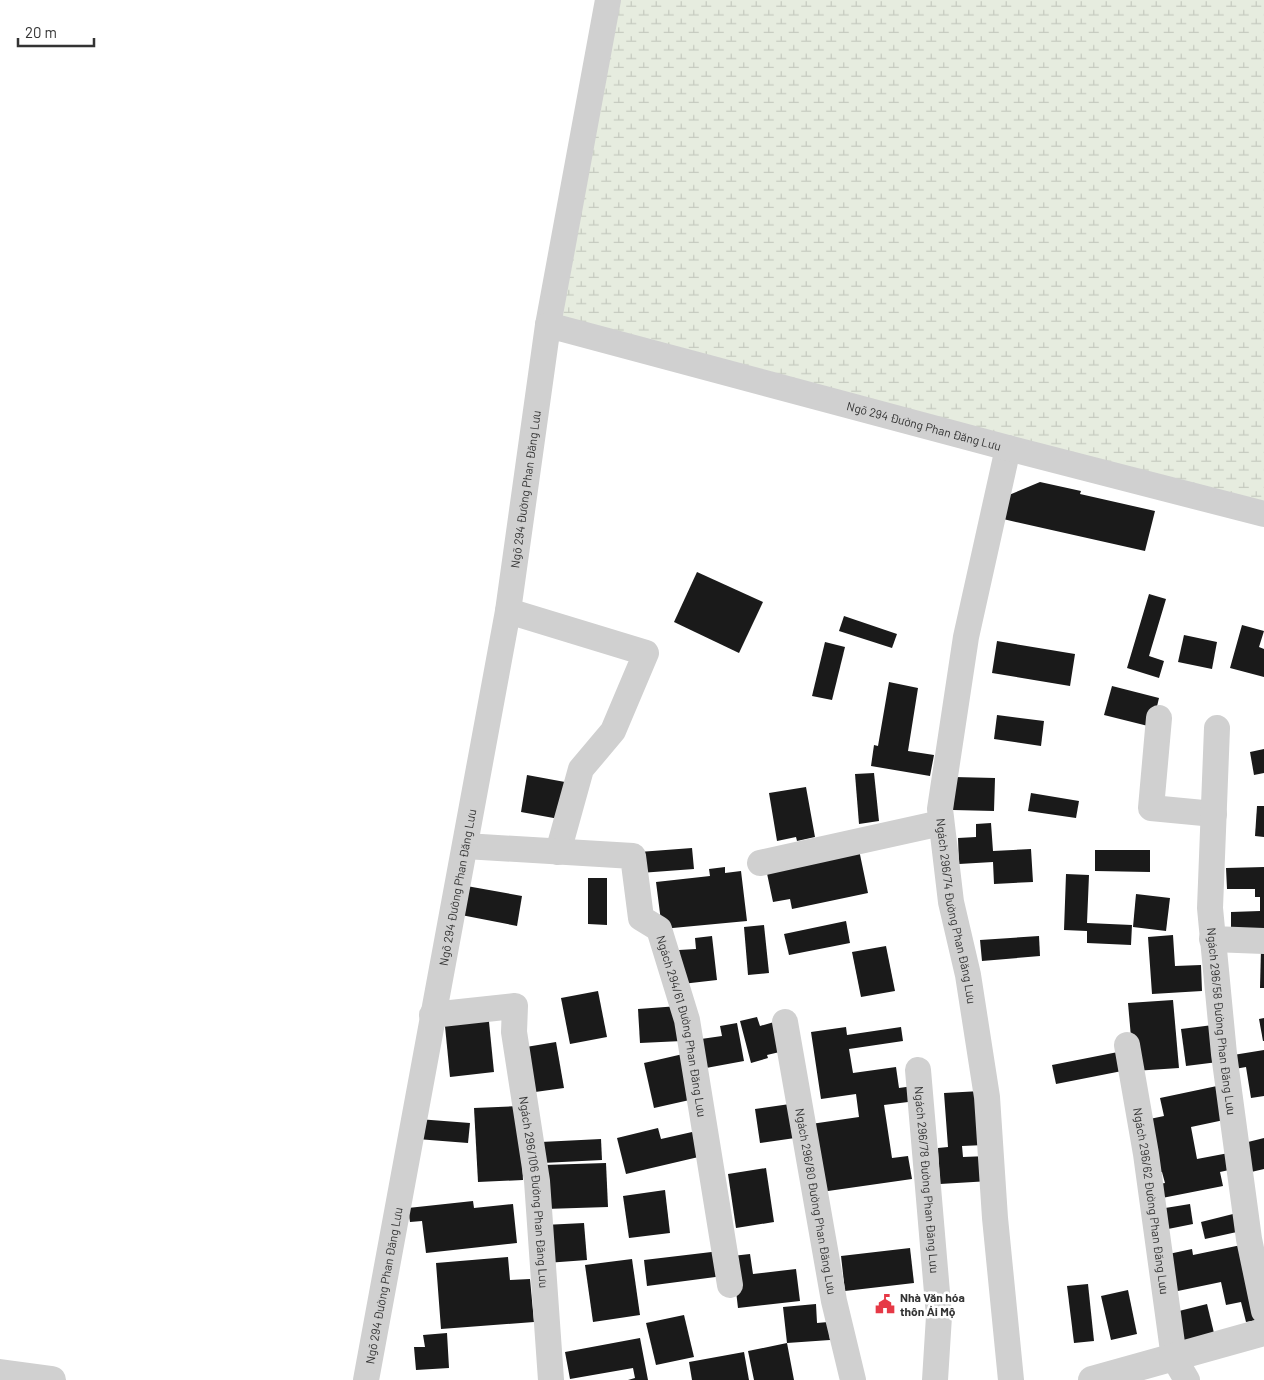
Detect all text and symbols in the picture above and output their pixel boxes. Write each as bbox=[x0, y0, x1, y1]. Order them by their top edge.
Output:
scale bar bbox=[18, 15, 94, 47]
text: 20 m bbox=[25, 23, 57, 41]
street label: Ngõ 294 Đường Phan Đăng Lưu bbox=[845, 398, 1003, 453]
street label: Ngõ 294 Đường Phan Đăng Lưu bbox=[507, 409, 543, 569]
street label: Ngõ 294 Đường Phan Đăng Lưu bbox=[436, 808, 478, 967]
street label: Ngách 296/74 Đường Phan Đăng Lưu bbox=[934, 817, 979, 1005]
street label: Ngách 296/58 Đường Phan Đăng Lưu bbox=[1205, 927, 1239, 1116]
street label: Ngách 294/61 Đường Phan Đăng Lưu bbox=[654, 933, 710, 1118]
street label: Ngách 296/78 Đường Phan Đăng Lưu bbox=[912, 1085, 942, 1274]
street label: Ngách 296/106 Đường Phan Đăng Lưu bbox=[517, 1095, 552, 1289]
street label: Ngách 296/80 Đường Phan Đăng Lưu bbox=[793, 1107, 840, 1296]
street label: Ngách 296/62 Đường Phan Đăng Lưu bbox=[1131, 1107, 1172, 1295]
street label: Ngõ 294 Đường Phan Đăng Lưu bbox=[362, 1206, 405, 1365]
place label: Nhà Văn hóa thôn Ái Mộ bbox=[900, 1290, 965, 1318]
public building icon: Nhà Văn hóa thôn Ái Mộ bbox=[874, 1293, 896, 1315]

